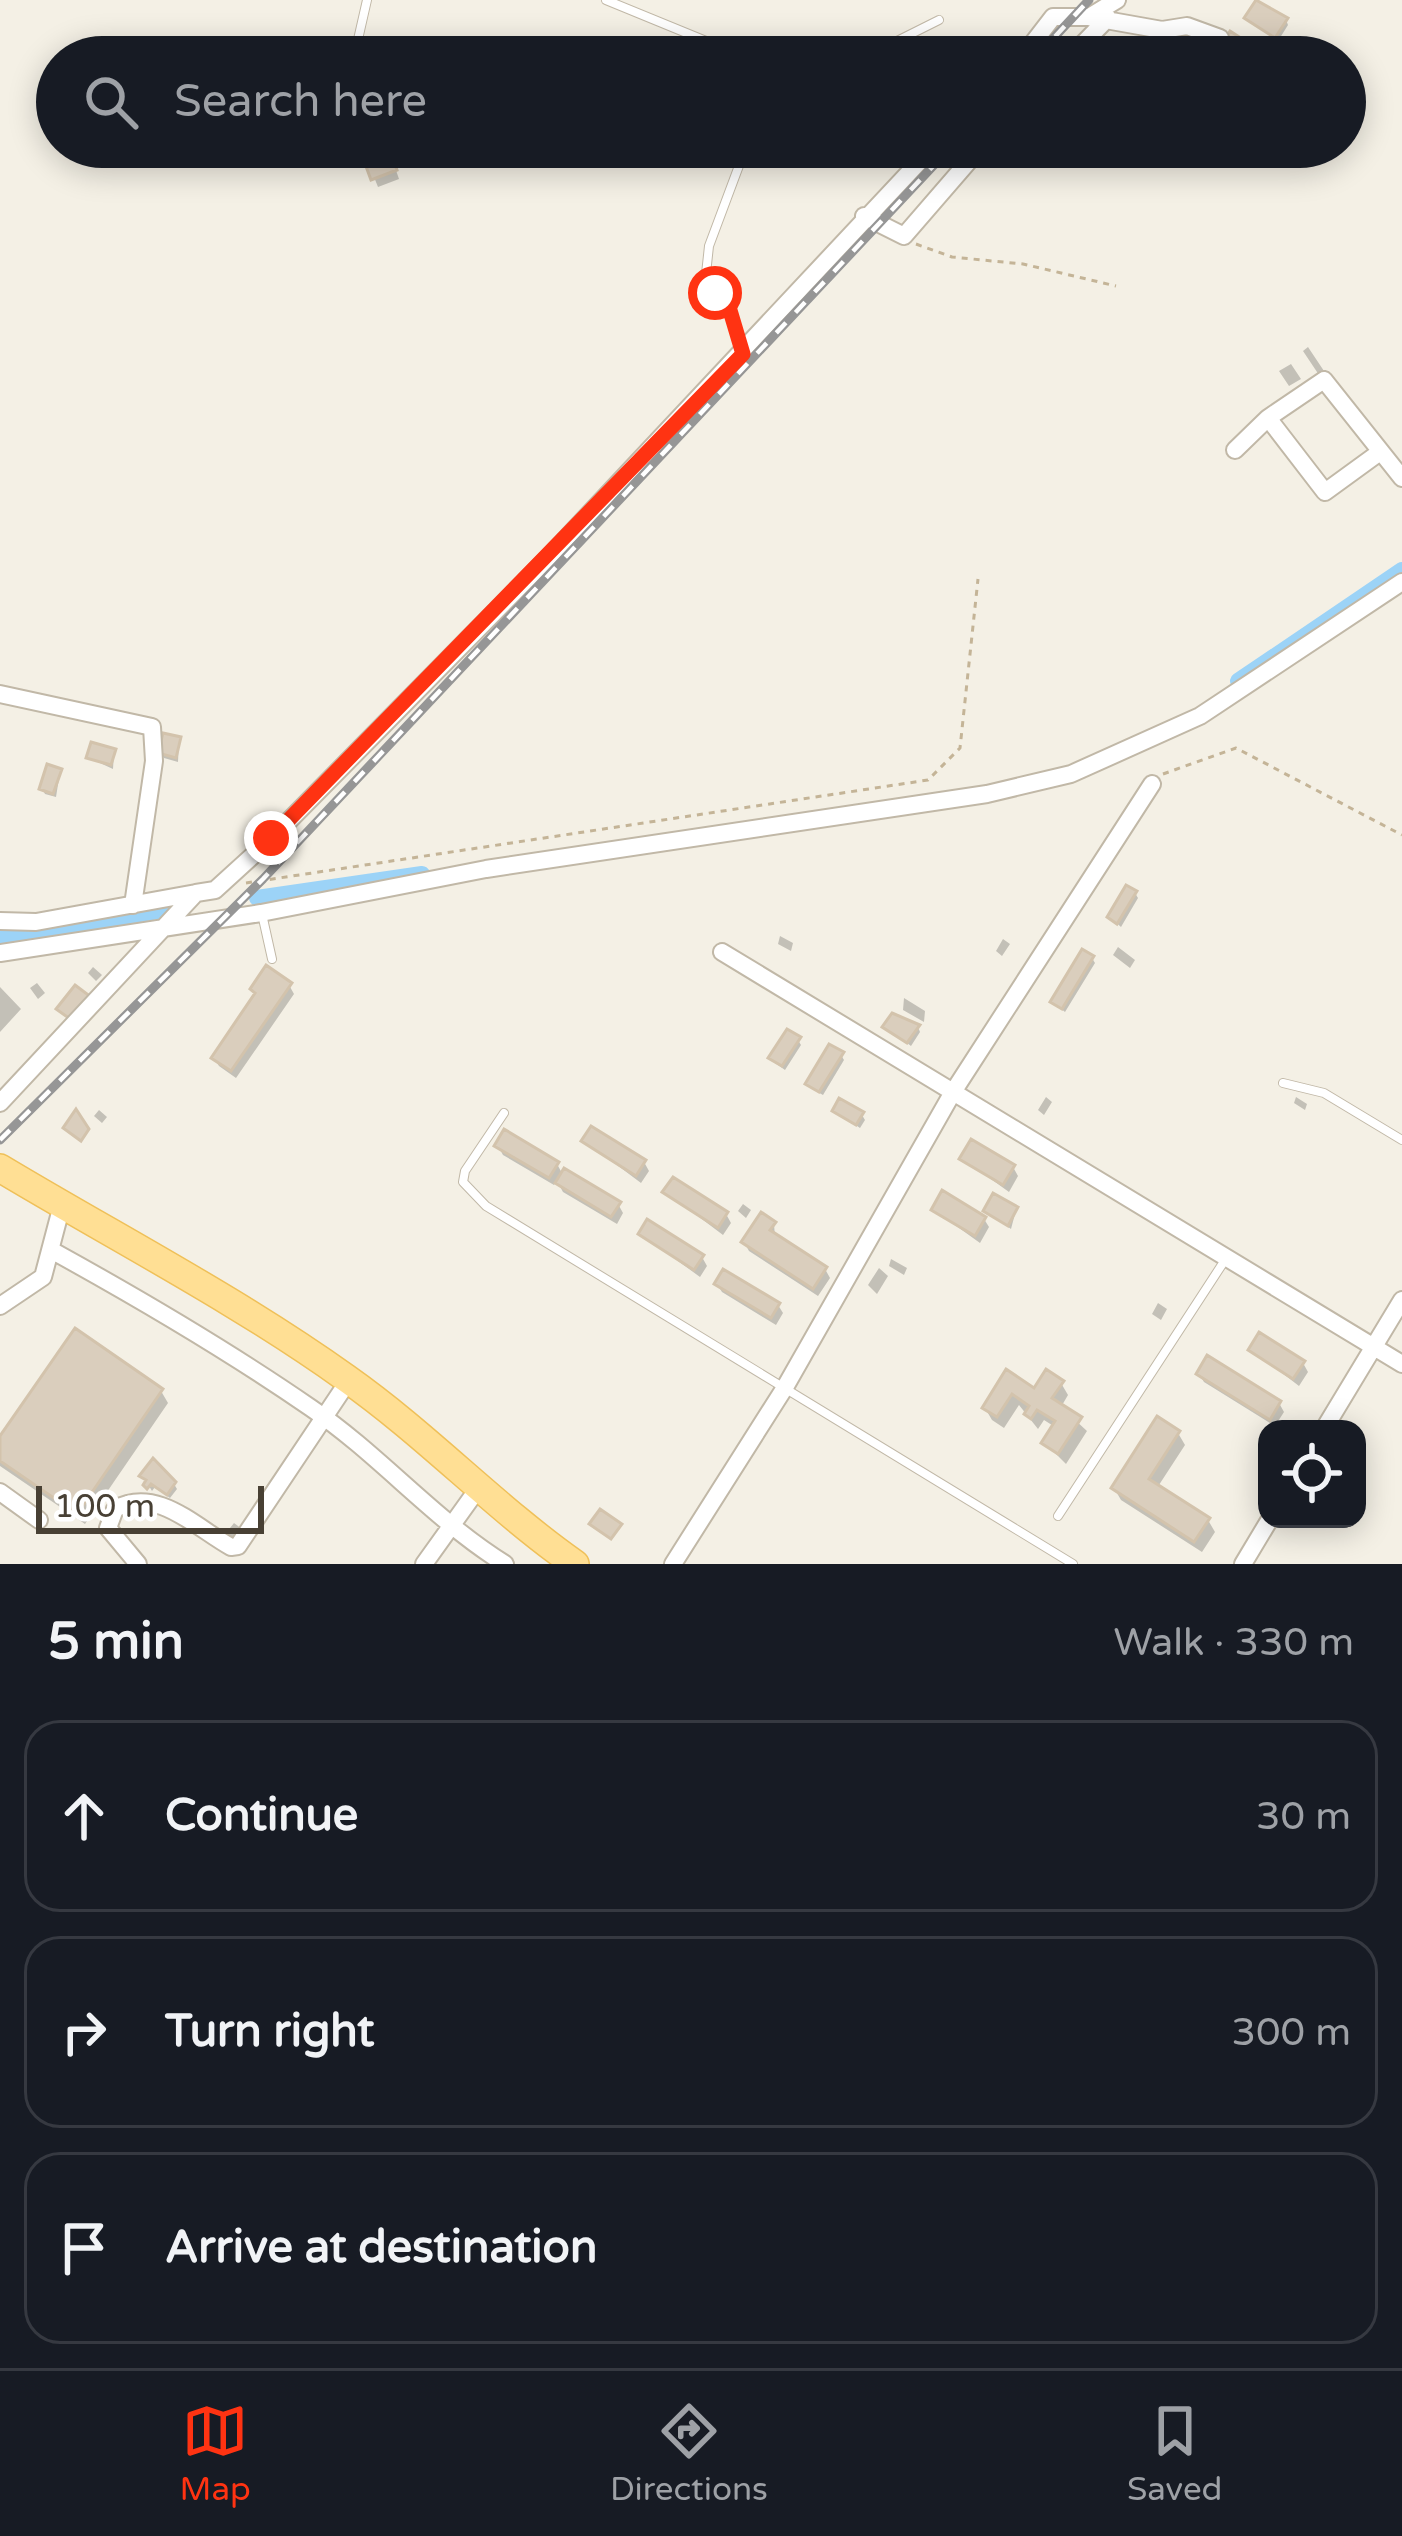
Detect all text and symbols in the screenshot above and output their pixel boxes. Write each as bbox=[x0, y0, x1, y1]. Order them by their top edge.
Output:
search box bbox=[36, 36, 1366, 168]
icon: search bbox=[78, 69, 144, 135]
text: Search here bbox=[174, 75, 427, 129]
route start bbox=[688, 266, 742, 320]
route end bbox=[244, 811, 298, 865]
map controls bbox=[1258, 1420, 1366, 1528]
button: locate bbox=[1258, 1420, 1366, 1528]
scale bar bbox=[36, 1480, 264, 1533]
text: 100 m bbox=[54, 1487, 155, 1526]
text: 5 min bbox=[48, 1611, 184, 1673]
text: Walk · 330 m bbox=[1113, 1619, 1354, 1666]
icon: ahead bbox=[51, 1783, 117, 1849]
text: Continue bbox=[165, 1789, 358, 1843]
text: 30 m bbox=[1256, 1793, 1351, 1840]
icon: right bbox=[51, 1999, 117, 2065]
text: Turn right bbox=[165, 2005, 374, 2059]
text: 300 m bbox=[1232, 2009, 1351, 2056]
icon: arrive bbox=[51, 2215, 117, 2281]
text: Arrive at destination bbox=[165, 2221, 597, 2275]
tab: Map bbox=[180, 2398, 251, 2509]
tab: Directions bbox=[610, 2398, 768, 2509]
tab: Saved bbox=[1127, 2398, 1222, 2509]

